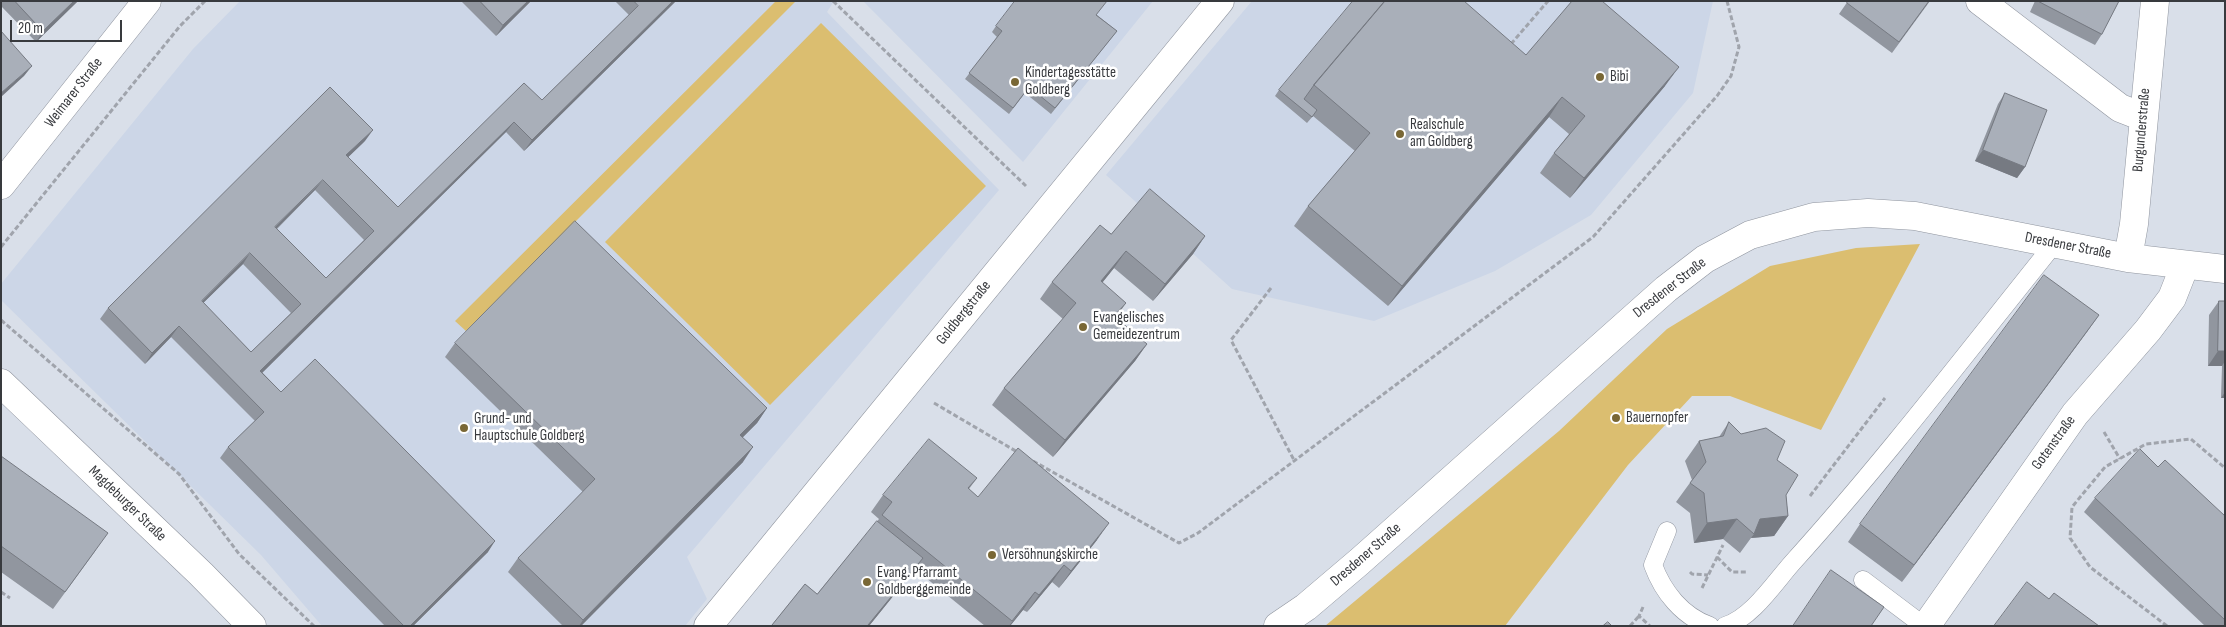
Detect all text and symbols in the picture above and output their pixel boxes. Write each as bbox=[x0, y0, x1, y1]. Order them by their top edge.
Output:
scale bar bbox=[12, 10, 125, 42]
text: 20 m bbox=[18, 19, 43, 38]
street label: Weimarer Straße bbox=[41, 54, 107, 132]
place label: Kindertagesstätte Goldberg bbox=[1025, 64, 1116, 99]
place label: Bibi bbox=[1610, 68, 1628, 86]
marker: Bibi bbox=[1594, 71, 1606, 83]
marker: Kindertagesstätte Goldberg bbox=[1009, 76, 1021, 88]
street label: Burgunderstraße bbox=[2129, 87, 2155, 173]
place label: Realschule am Goldberg bbox=[1410, 116, 1473, 151]
marker: Realschule am Goldberg bbox=[1394, 128, 1406, 140]
street label: Dresdener Straße bbox=[2023, 229, 2113, 263]
street label: Dresdener Straße bbox=[1630, 254, 1710, 322]
street label: Goldbergstraße bbox=[933, 277, 995, 349]
place label: Evangelisches Gemeidezentrum bbox=[1093, 309, 1180, 344]
marker: Evangelisches Gemeidezentrum bbox=[1077, 321, 1089, 333]
place label: Bauernopfer bbox=[1626, 409, 1688, 427]
place label: Grund- und Hauptschule Goldberg bbox=[474, 410, 585, 445]
marker: Bauernopfer bbox=[1610, 412, 1622, 424]
street label: Gotenstraße bbox=[2028, 412, 2080, 474]
marker: Grund- und Hauptschule Goldberg bbox=[458, 422, 470, 434]
street label: Magdeburger Straße bbox=[84, 462, 170, 546]
street label: Dresdener Straße bbox=[1327, 520, 1405, 590]
place label: Versöhnungskirche bbox=[1002, 546, 1098, 564]
marker: Versöhnungskirche bbox=[986, 549, 998, 561]
place label: Evang. Pfarramt Goldberggemeinde bbox=[877, 564, 971, 599]
marker: Evang. Pfarramt Goldberggemeinde bbox=[861, 576, 873, 588]

